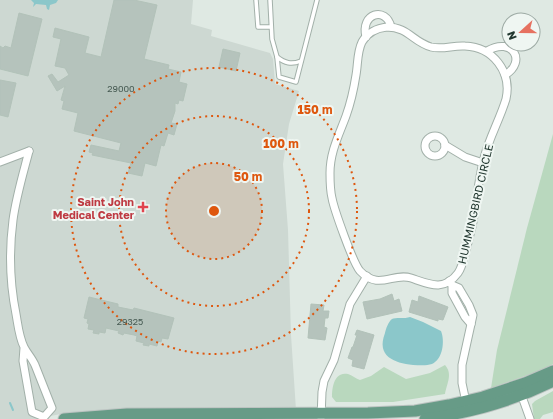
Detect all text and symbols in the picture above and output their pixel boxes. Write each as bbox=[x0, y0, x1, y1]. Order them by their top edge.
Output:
north arrow bbox=[501, 12, 541, 52]
text: N bbox=[504, 30, 519, 42]
house number: 29000 bbox=[107, 83, 135, 94]
text: 150 m bbox=[298, 102, 332, 117]
text: 100 m bbox=[263, 136, 299, 151]
street label: HUMMINGBIRD CIRCLE bbox=[455, 143, 495, 265]
text: 50 m bbox=[234, 169, 262, 184]
place label: Saint John Medical Center bbox=[53, 195, 135, 221]
marker: Saint John Medical Center bbox=[137, 201, 149, 213]
centre of rings bbox=[207, 204, 221, 218]
house number: 29325 bbox=[117, 316, 143, 327]

